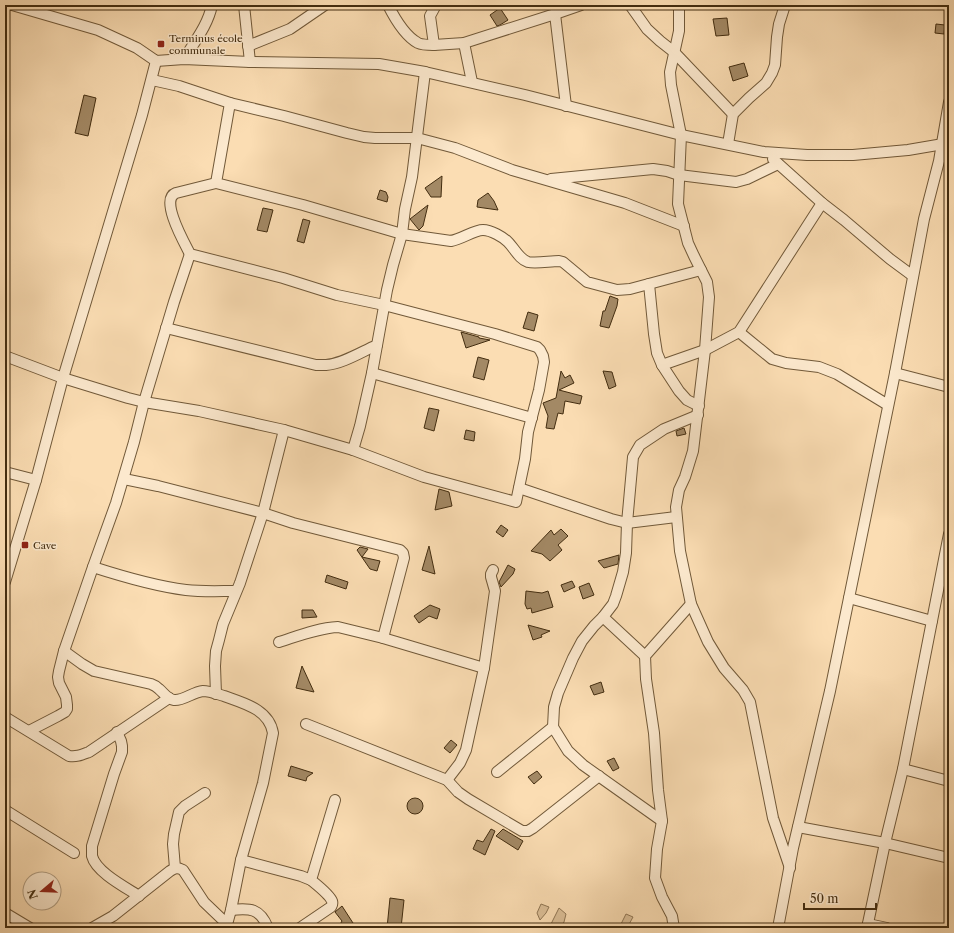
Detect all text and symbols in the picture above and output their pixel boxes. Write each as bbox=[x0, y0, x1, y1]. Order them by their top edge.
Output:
place label: Terminus école communale bbox=[169, 32, 243, 57]
marker: Terminus école communale bbox=[156, 39, 166, 49]
place label: Cave bbox=[33, 539, 57, 552]
marker: Cave bbox=[20, 540, 30, 550]
north arrow bbox=[22, 871, 62, 911]
scale bar bbox=[804, 885, 876, 911]
text: N bbox=[24, 887, 41, 901]
text: 50 m bbox=[810, 891, 839, 906]

